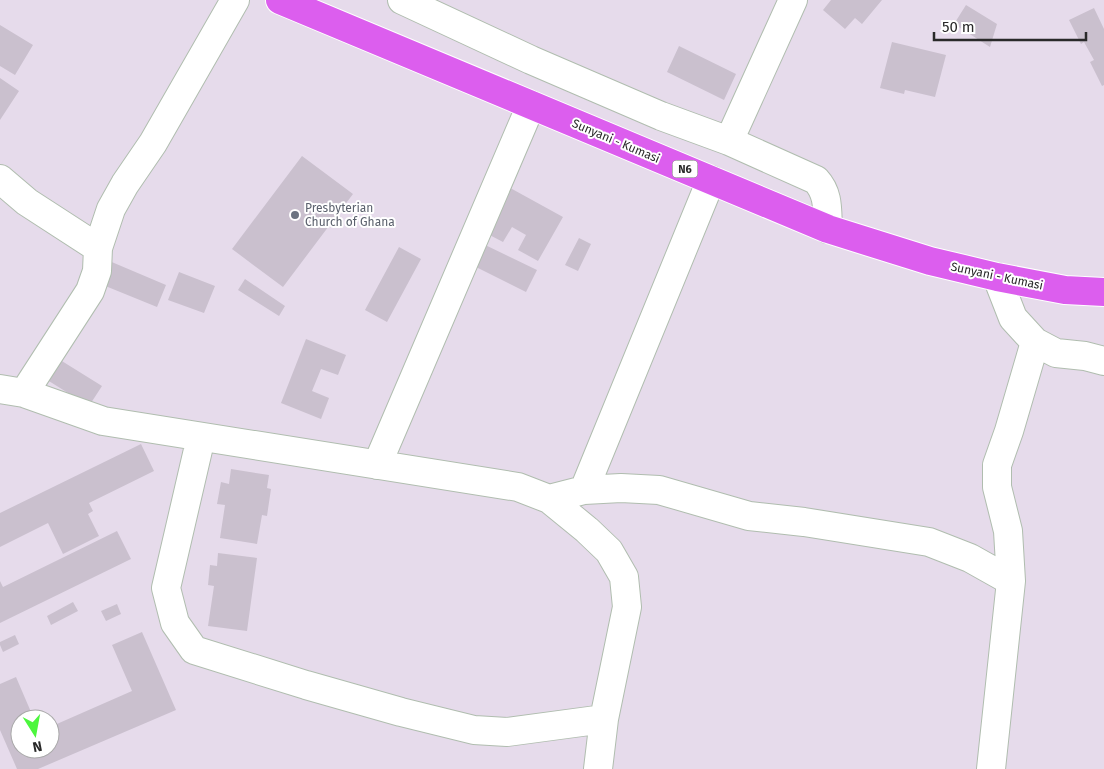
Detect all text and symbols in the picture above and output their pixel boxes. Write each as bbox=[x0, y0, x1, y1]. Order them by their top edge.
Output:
scale bar bbox=[934, 10, 1086, 42]
text: 50 m bbox=[942, 18, 975, 36]
street label: Sunyani - Kumasi bbox=[570, 116, 662, 166]
road number: N6 bbox=[672, 160, 698, 178]
place label: Presbyterian Church of Ghana bbox=[305, 201, 395, 229]
marker: Presbyterian Church of Ghana bbox=[289, 209, 301, 221]
street label: Sunyani - Kumasi bbox=[950, 259, 1044, 293]
north arrow bbox=[10, 709, 60, 759]
text: N bbox=[31, 737, 44, 756]

